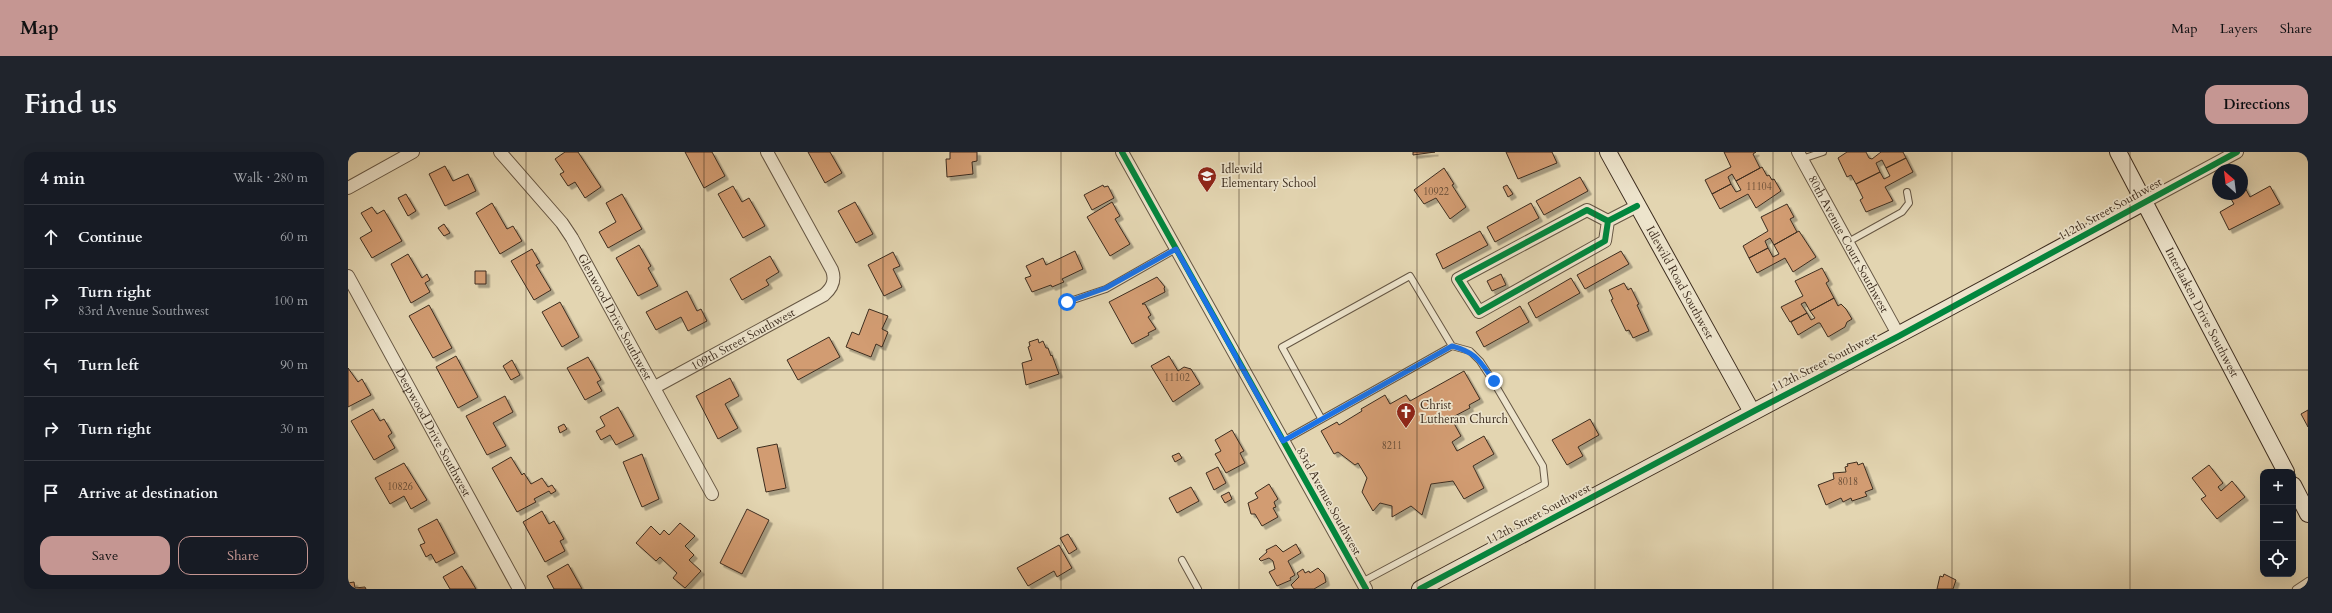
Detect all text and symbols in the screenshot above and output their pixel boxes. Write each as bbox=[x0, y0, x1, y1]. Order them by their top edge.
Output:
text: Map bbox=[20, 15, 59, 41]
text: Map bbox=[2171, 19, 2198, 38]
text: Layers bbox=[2220, 19, 2258, 38]
text: Share bbox=[2280, 19, 2312, 38]
text: Find us bbox=[24, 85, 117, 123]
button: Directions bbox=[2205, 85, 2308, 124]
place label: Idlewild Elementary School bbox=[1221, 161, 1316, 191]
north arrow bbox=[2212, 164, 2248, 200]
school or university icon: Idlewild Elementary School bbox=[1196, 165, 1218, 193]
text: 4 min bbox=[40, 167, 85, 190]
text: Walk · 280 m bbox=[233, 169, 308, 187]
street label: 80th Avenue Court Southwest bbox=[1804, 173, 1893, 316]
street label: 112th Street Southwest bbox=[2055, 174, 2165, 244]
house number: 11104 bbox=[1746, 180, 1772, 194]
house number: 10922 bbox=[1423, 185, 1449, 199]
street label: Idlewild Road Southwest bbox=[1642, 223, 1718, 342]
icon: ahead bbox=[40, 226, 62, 248]
text: Continue bbox=[78, 227, 143, 247]
text: 60 m bbox=[280, 228, 308, 246]
street label: Interlaaken Drive Southwest bbox=[2161, 245, 2243, 380]
street label: Glenwood Drive Southwest bbox=[574, 251, 656, 383]
text: Turn right bbox=[78, 282, 151, 302]
icon: right bbox=[40, 290, 62, 312]
text: 100 m bbox=[274, 292, 308, 310]
route start bbox=[1058, 293, 1076, 311]
text: 83rd Avenue Southwest bbox=[78, 302, 209, 320]
street label: 109th Street Southwest bbox=[688, 304, 798, 374]
street label: 112th Street Southwest bbox=[1768, 328, 1880, 396]
icon: left bbox=[40, 354, 62, 376]
text: Turn left bbox=[78, 355, 139, 375]
text: 90 m bbox=[280, 356, 308, 374]
street label: Deepwood Drive Southwest bbox=[392, 365, 475, 499]
house number: 11102 bbox=[1164, 371, 1190, 385]
route end bbox=[1485, 372, 1503, 390]
place label: Christ Lutheran Church bbox=[1420, 397, 1508, 427]
church icon: Christ Lutheran Church bbox=[1395, 401, 1417, 429]
icon: right bbox=[40, 418, 62, 440]
text: Turn right bbox=[78, 419, 151, 439]
text: 30 m bbox=[280, 420, 308, 438]
house number: 8211 bbox=[1382, 439, 1402, 453]
street label: 83rd Avenue Southwest bbox=[1293, 444, 1365, 558]
map controls bbox=[2260, 469, 2296, 577]
button: + bbox=[2260, 469, 2296, 505]
house number: 8018 bbox=[1838, 475, 1858, 489]
street label: 112th Street Southwest bbox=[1483, 479, 1593, 548]
house number: 10826 bbox=[387, 480, 413, 494]
icon: arrive bbox=[40, 482, 62, 504]
text: Arrive at destination bbox=[78, 483, 218, 503]
button: − bbox=[2260, 505, 2296, 541]
button: Save bbox=[40, 536, 170, 575]
button: Share bbox=[178, 536, 308, 575]
button: locate bbox=[2260, 541, 2296, 577]

